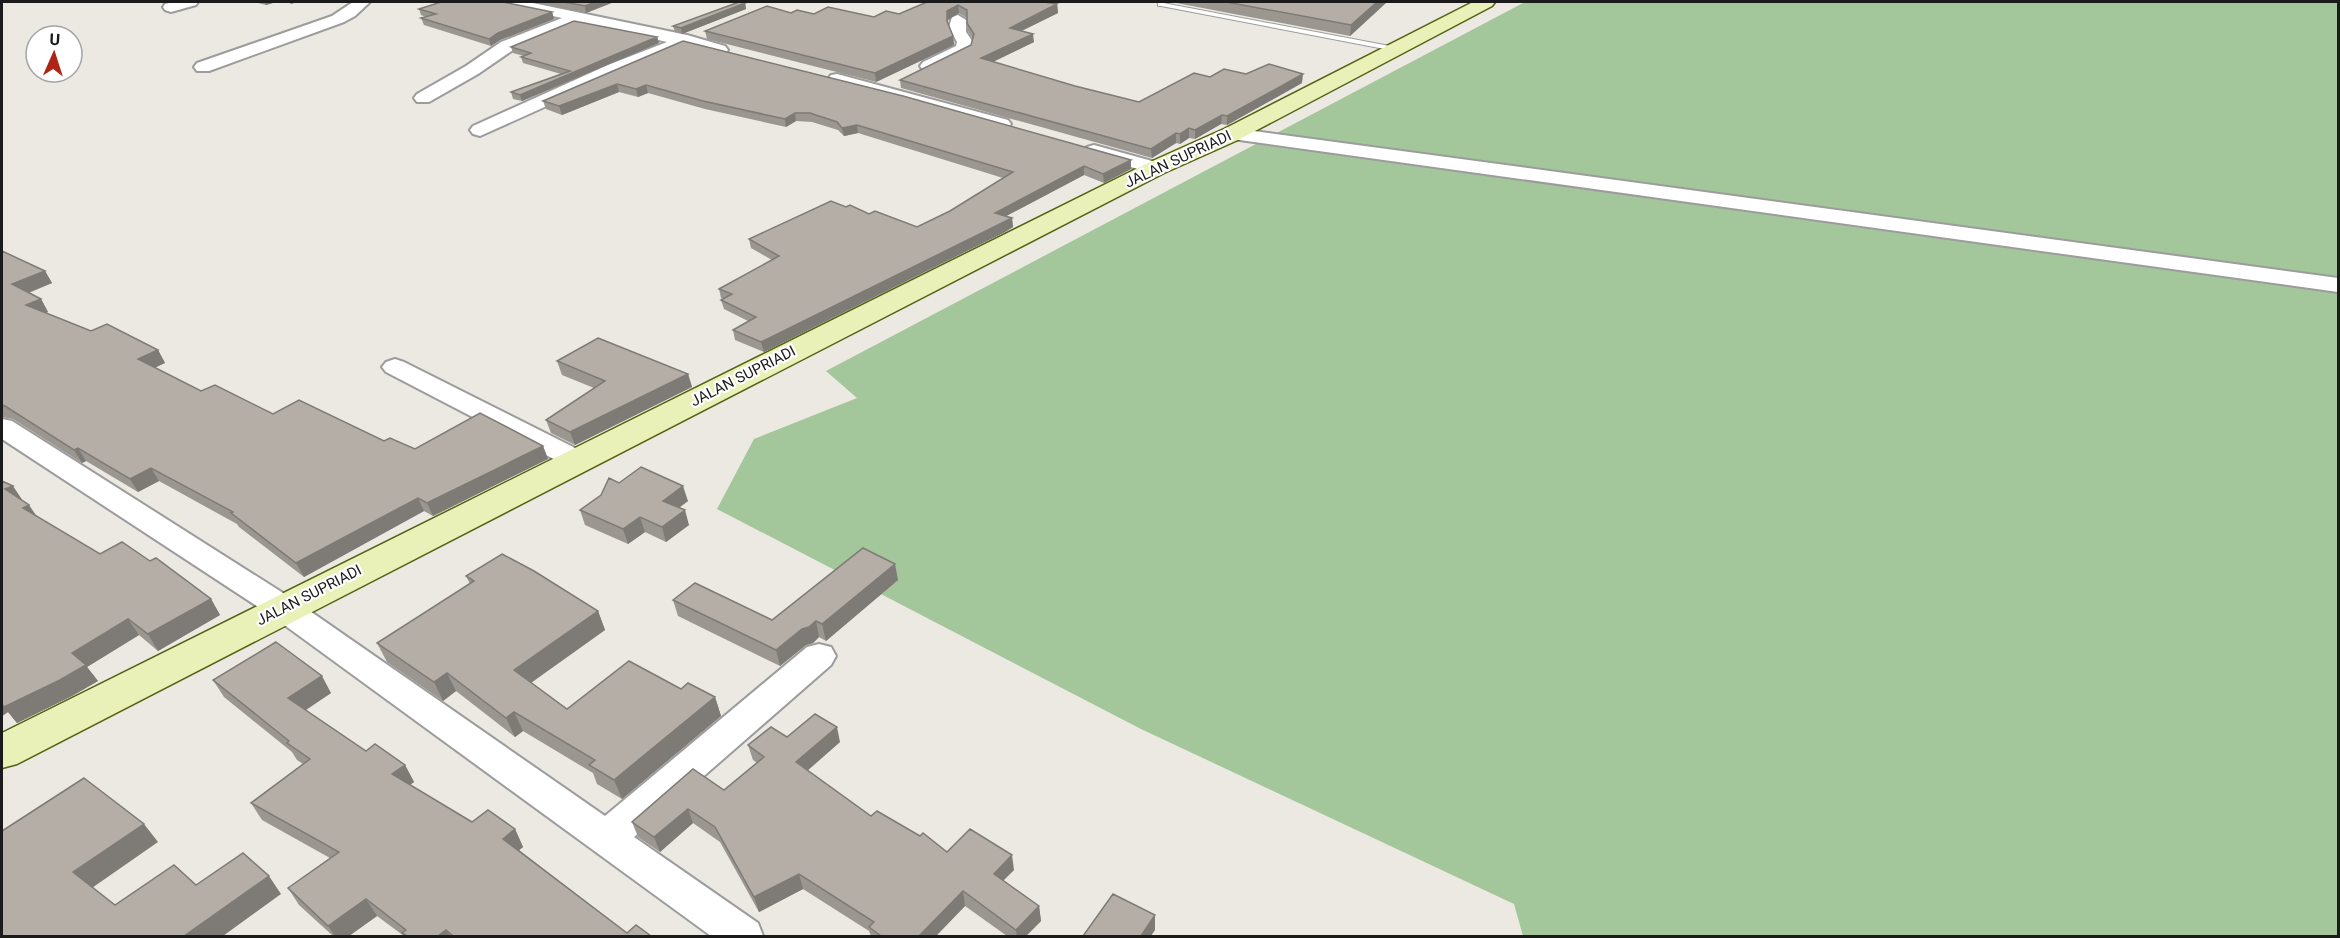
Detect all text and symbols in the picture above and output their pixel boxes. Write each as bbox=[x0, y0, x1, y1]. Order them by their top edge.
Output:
north arrow bbox=[24, 24, 84, 84]
text: U bbox=[49, 30, 61, 49]
street label: JALAN SUPRIADI bbox=[1122, 126, 1234, 192]
street label: JALAN SUPRIADI bbox=[687, 342, 799, 410]
street label: JALAN SUPRIADI bbox=[253, 561, 365, 629]

